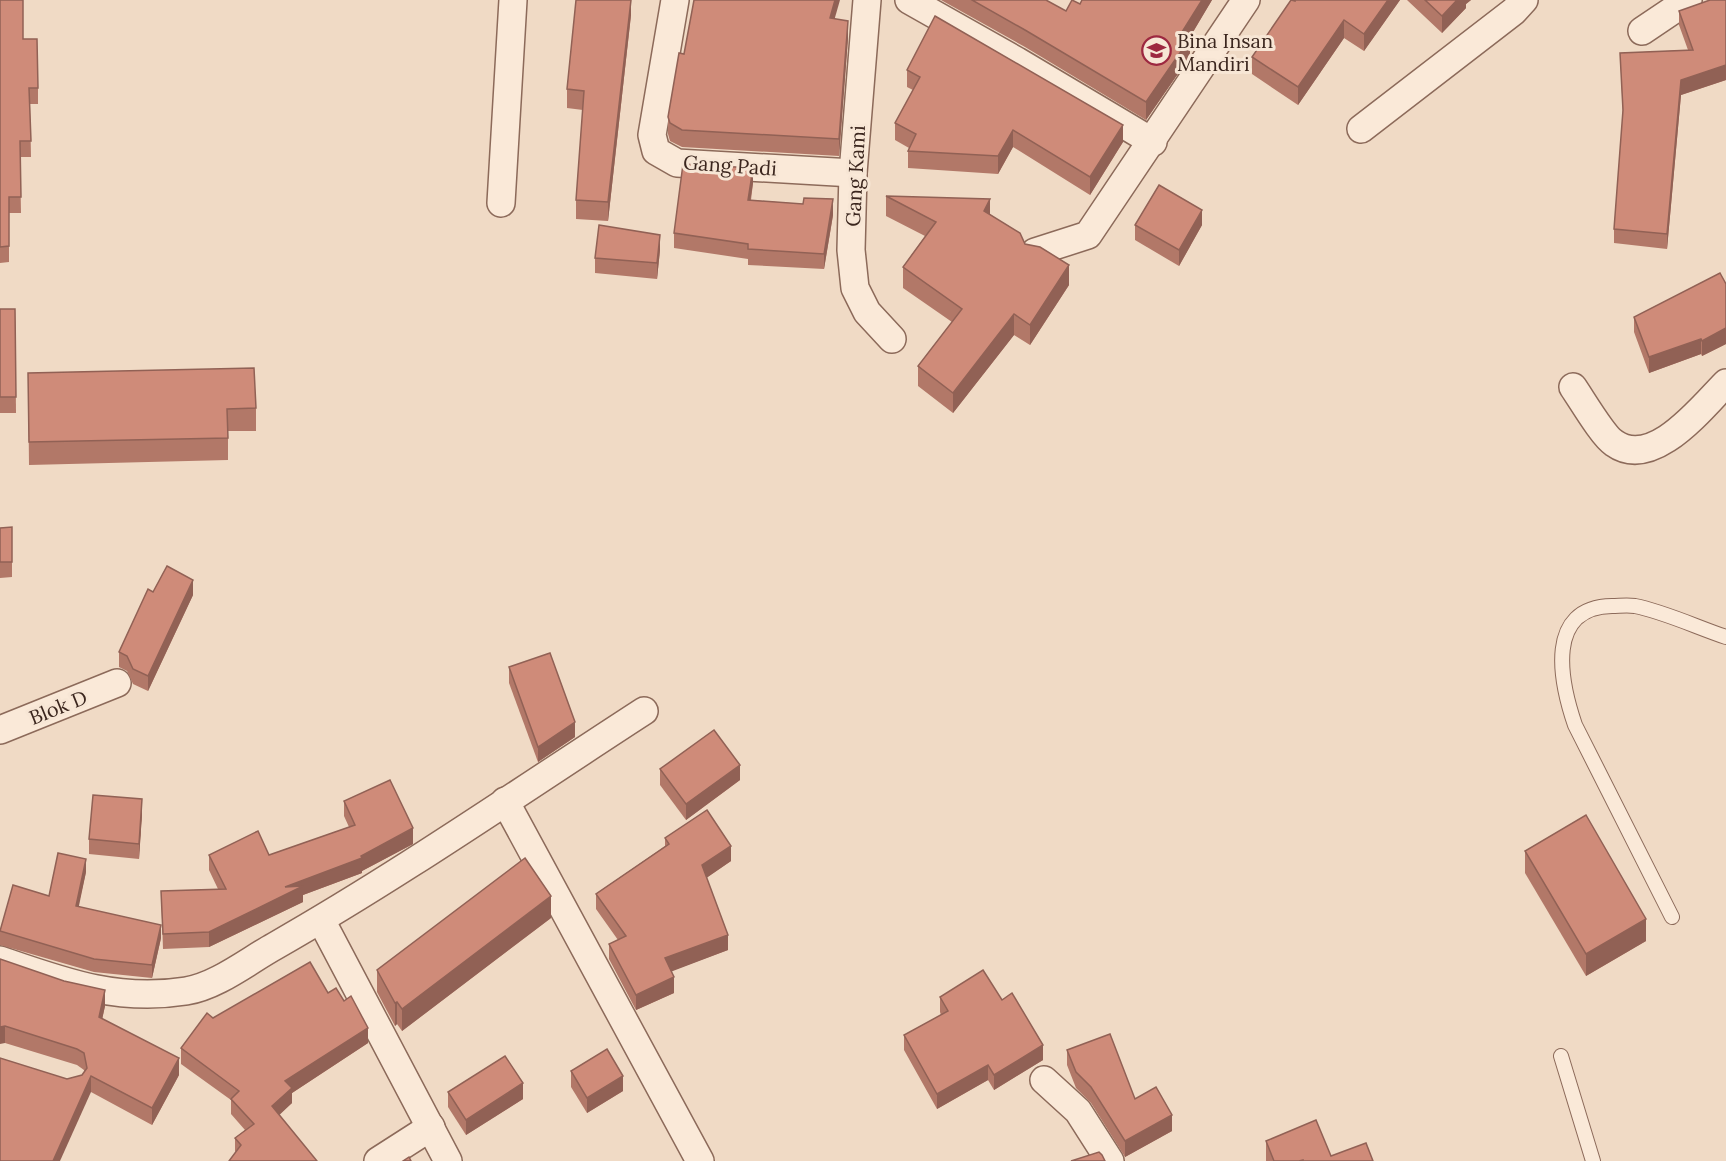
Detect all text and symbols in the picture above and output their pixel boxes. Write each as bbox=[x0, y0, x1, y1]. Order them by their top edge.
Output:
place label: Bina Insan Mandiri bbox=[1177, 28, 1273, 76]
school or university icon: Bina Insan Mandiri bbox=[1140, 35, 1172, 67]
street label: Gang Kami bbox=[840, 125, 870, 227]
street label: Gang Padi bbox=[682, 149, 778, 181]
street label: Blok D bbox=[25, 684, 91, 730]

